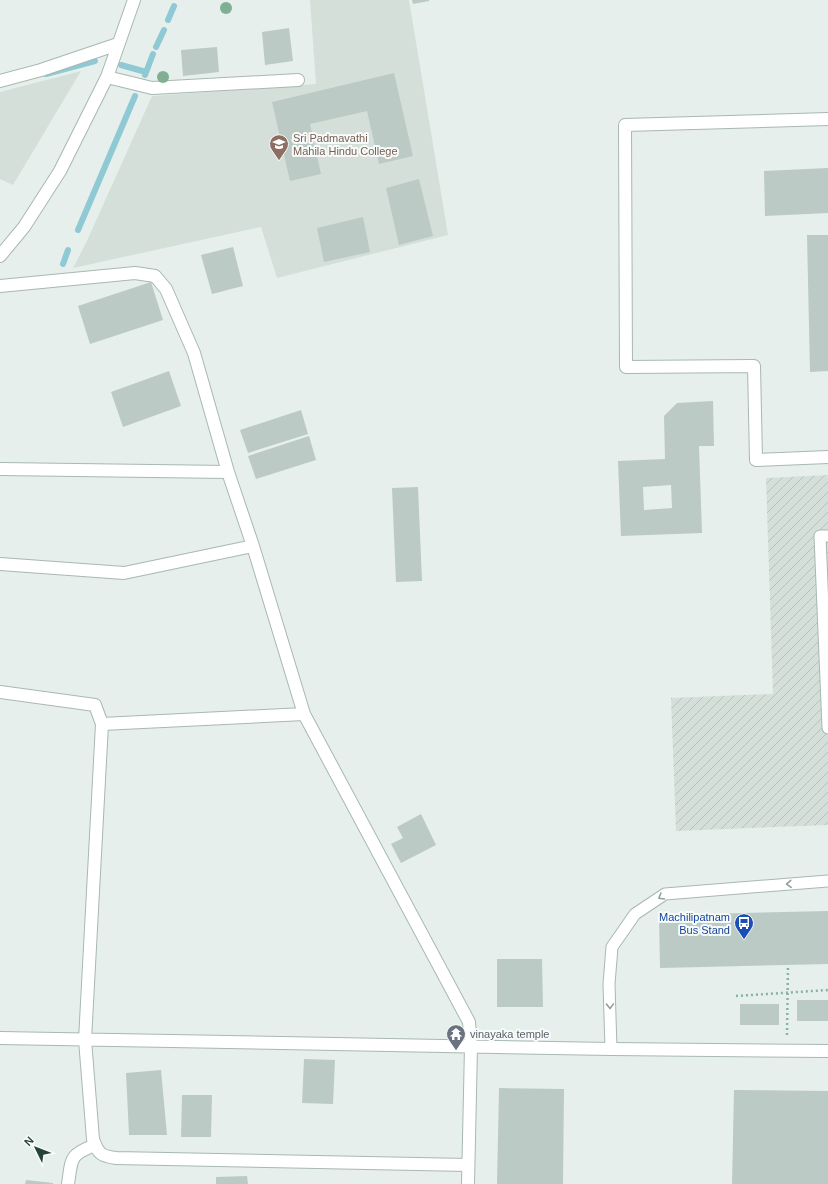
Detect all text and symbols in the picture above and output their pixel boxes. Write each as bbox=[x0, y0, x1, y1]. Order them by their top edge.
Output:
place label: Sri Padmavathi Mahila Hindu College bbox=[293, 132, 398, 157]
school or university icon: Sri Padmavathi Mahila Hindu College bbox=[268, 133, 290, 161]
one-way arrow bbox=[786, 880, 792, 889]
one-way arrow bbox=[658, 893, 665, 900]
place label: Machilipatnam Bus Stand bbox=[659, 911, 730, 936]
bus stop icon: Machilipatnam Bus Stand bbox=[733, 912, 755, 940]
one-way arrow bbox=[606, 1003, 614, 1009]
temple icon: vinayaka temple bbox=[445, 1023, 467, 1051]
place label: vinayaka temple bbox=[470, 1028, 550, 1040]
north arrow bbox=[16, 1128, 56, 1168]
text: N bbox=[22, 1134, 36, 1148]

